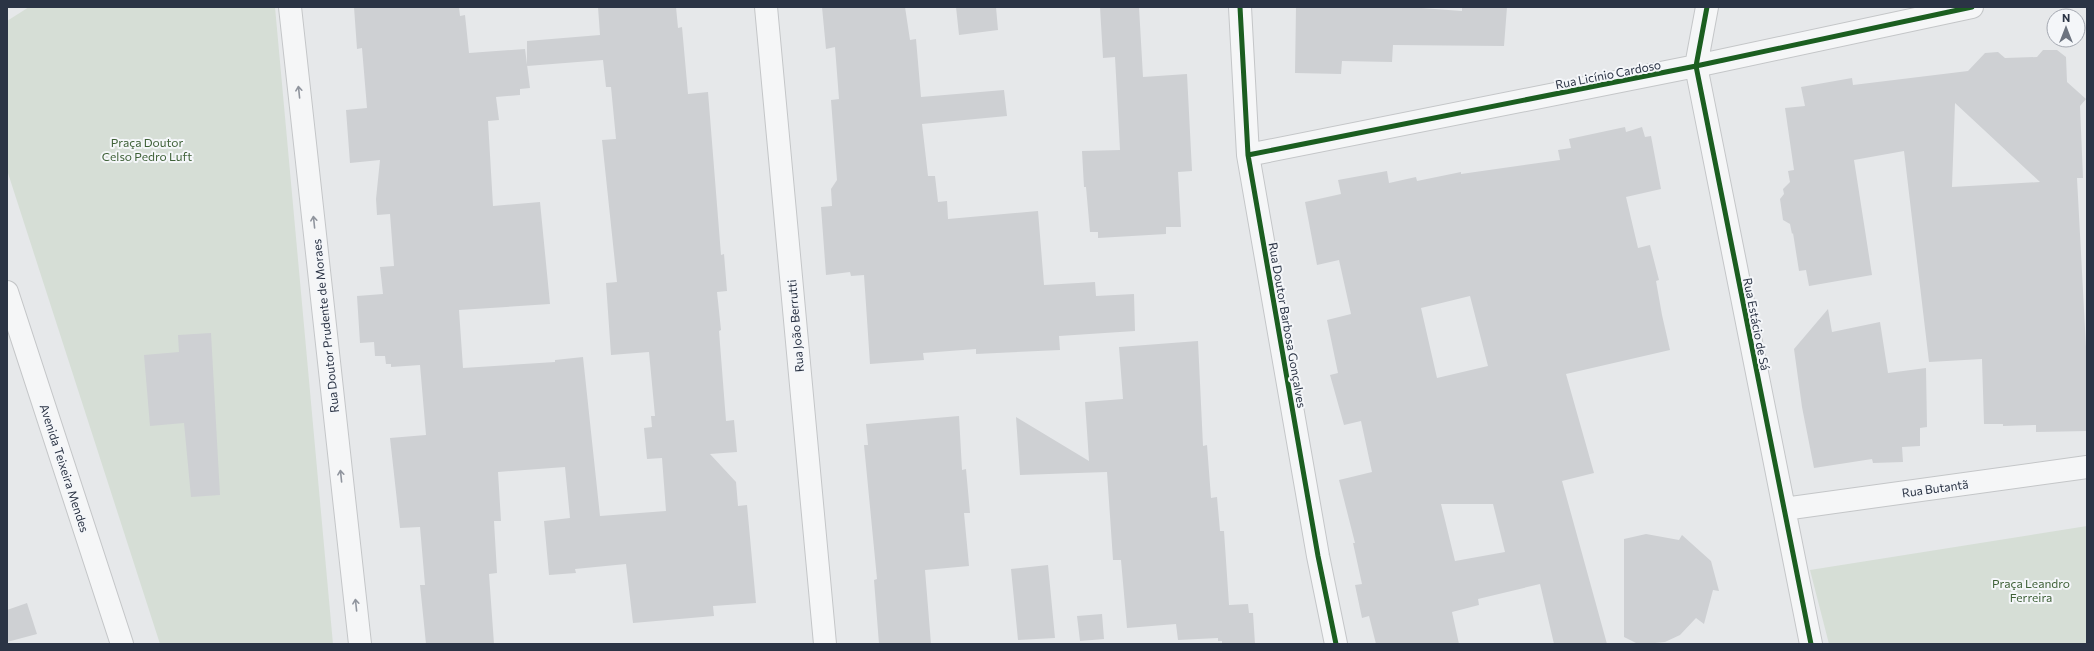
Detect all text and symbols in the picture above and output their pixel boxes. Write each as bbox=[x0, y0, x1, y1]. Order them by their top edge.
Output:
north arrow bbox=[2046, 8, 2086, 48]
text: N bbox=[2062, 11, 2070, 24]
street label: Rua Licínio Cardoso bbox=[1554, 57, 1662, 91]
one-way arrow bbox=[296, 86, 303, 99]
park label: Praça Doutor Celso Pedro Luft bbox=[102, 135, 192, 163]
one-way arrow bbox=[310, 215, 317, 228]
street label: Rua Doutor Prudente de Moraes bbox=[309, 238, 341, 414]
street label: Rua Doutor Barbosa Gonçalves bbox=[1267, 241, 1309, 409]
street label: Rua Estácio de Sá bbox=[1741, 276, 1773, 372]
street label: Rua João Berrutti bbox=[784, 279, 807, 373]
street label: Avenida Teixeira Mendes bbox=[38, 402, 92, 534]
one-way arrow bbox=[338, 470, 345, 483]
street label: Rua Butantã bbox=[1901, 476, 1969, 500]
park label: Praça Leandro Ferreira bbox=[1992, 576, 2070, 604]
one-way arrow bbox=[352, 599, 359, 612]

